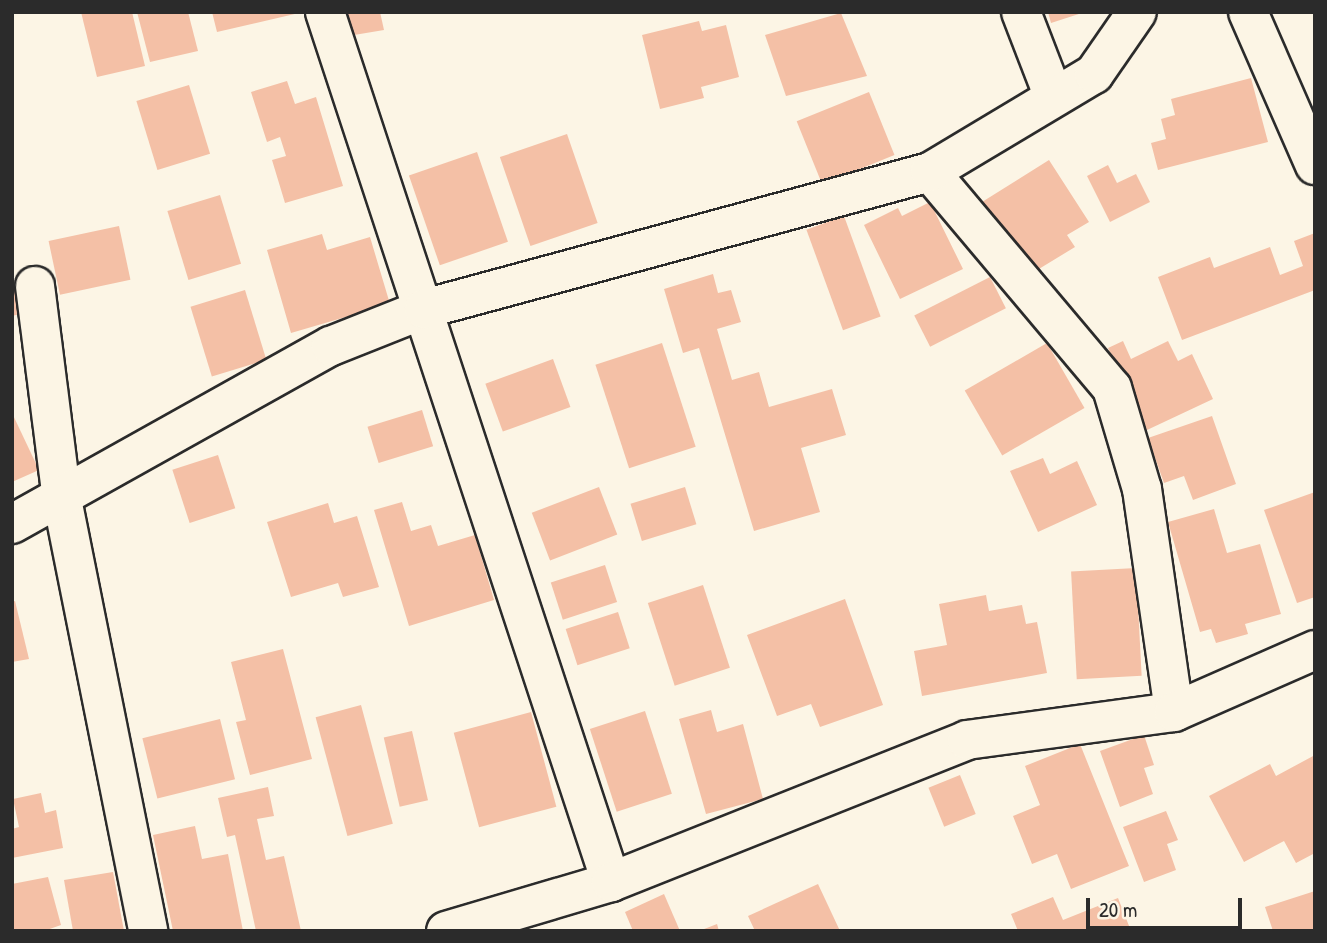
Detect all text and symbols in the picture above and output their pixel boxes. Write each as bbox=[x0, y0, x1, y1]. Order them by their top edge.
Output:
scale bar bbox=[1089, 884, 1245, 928]
text: 20 m bbox=[1099, 895, 1137, 924]

